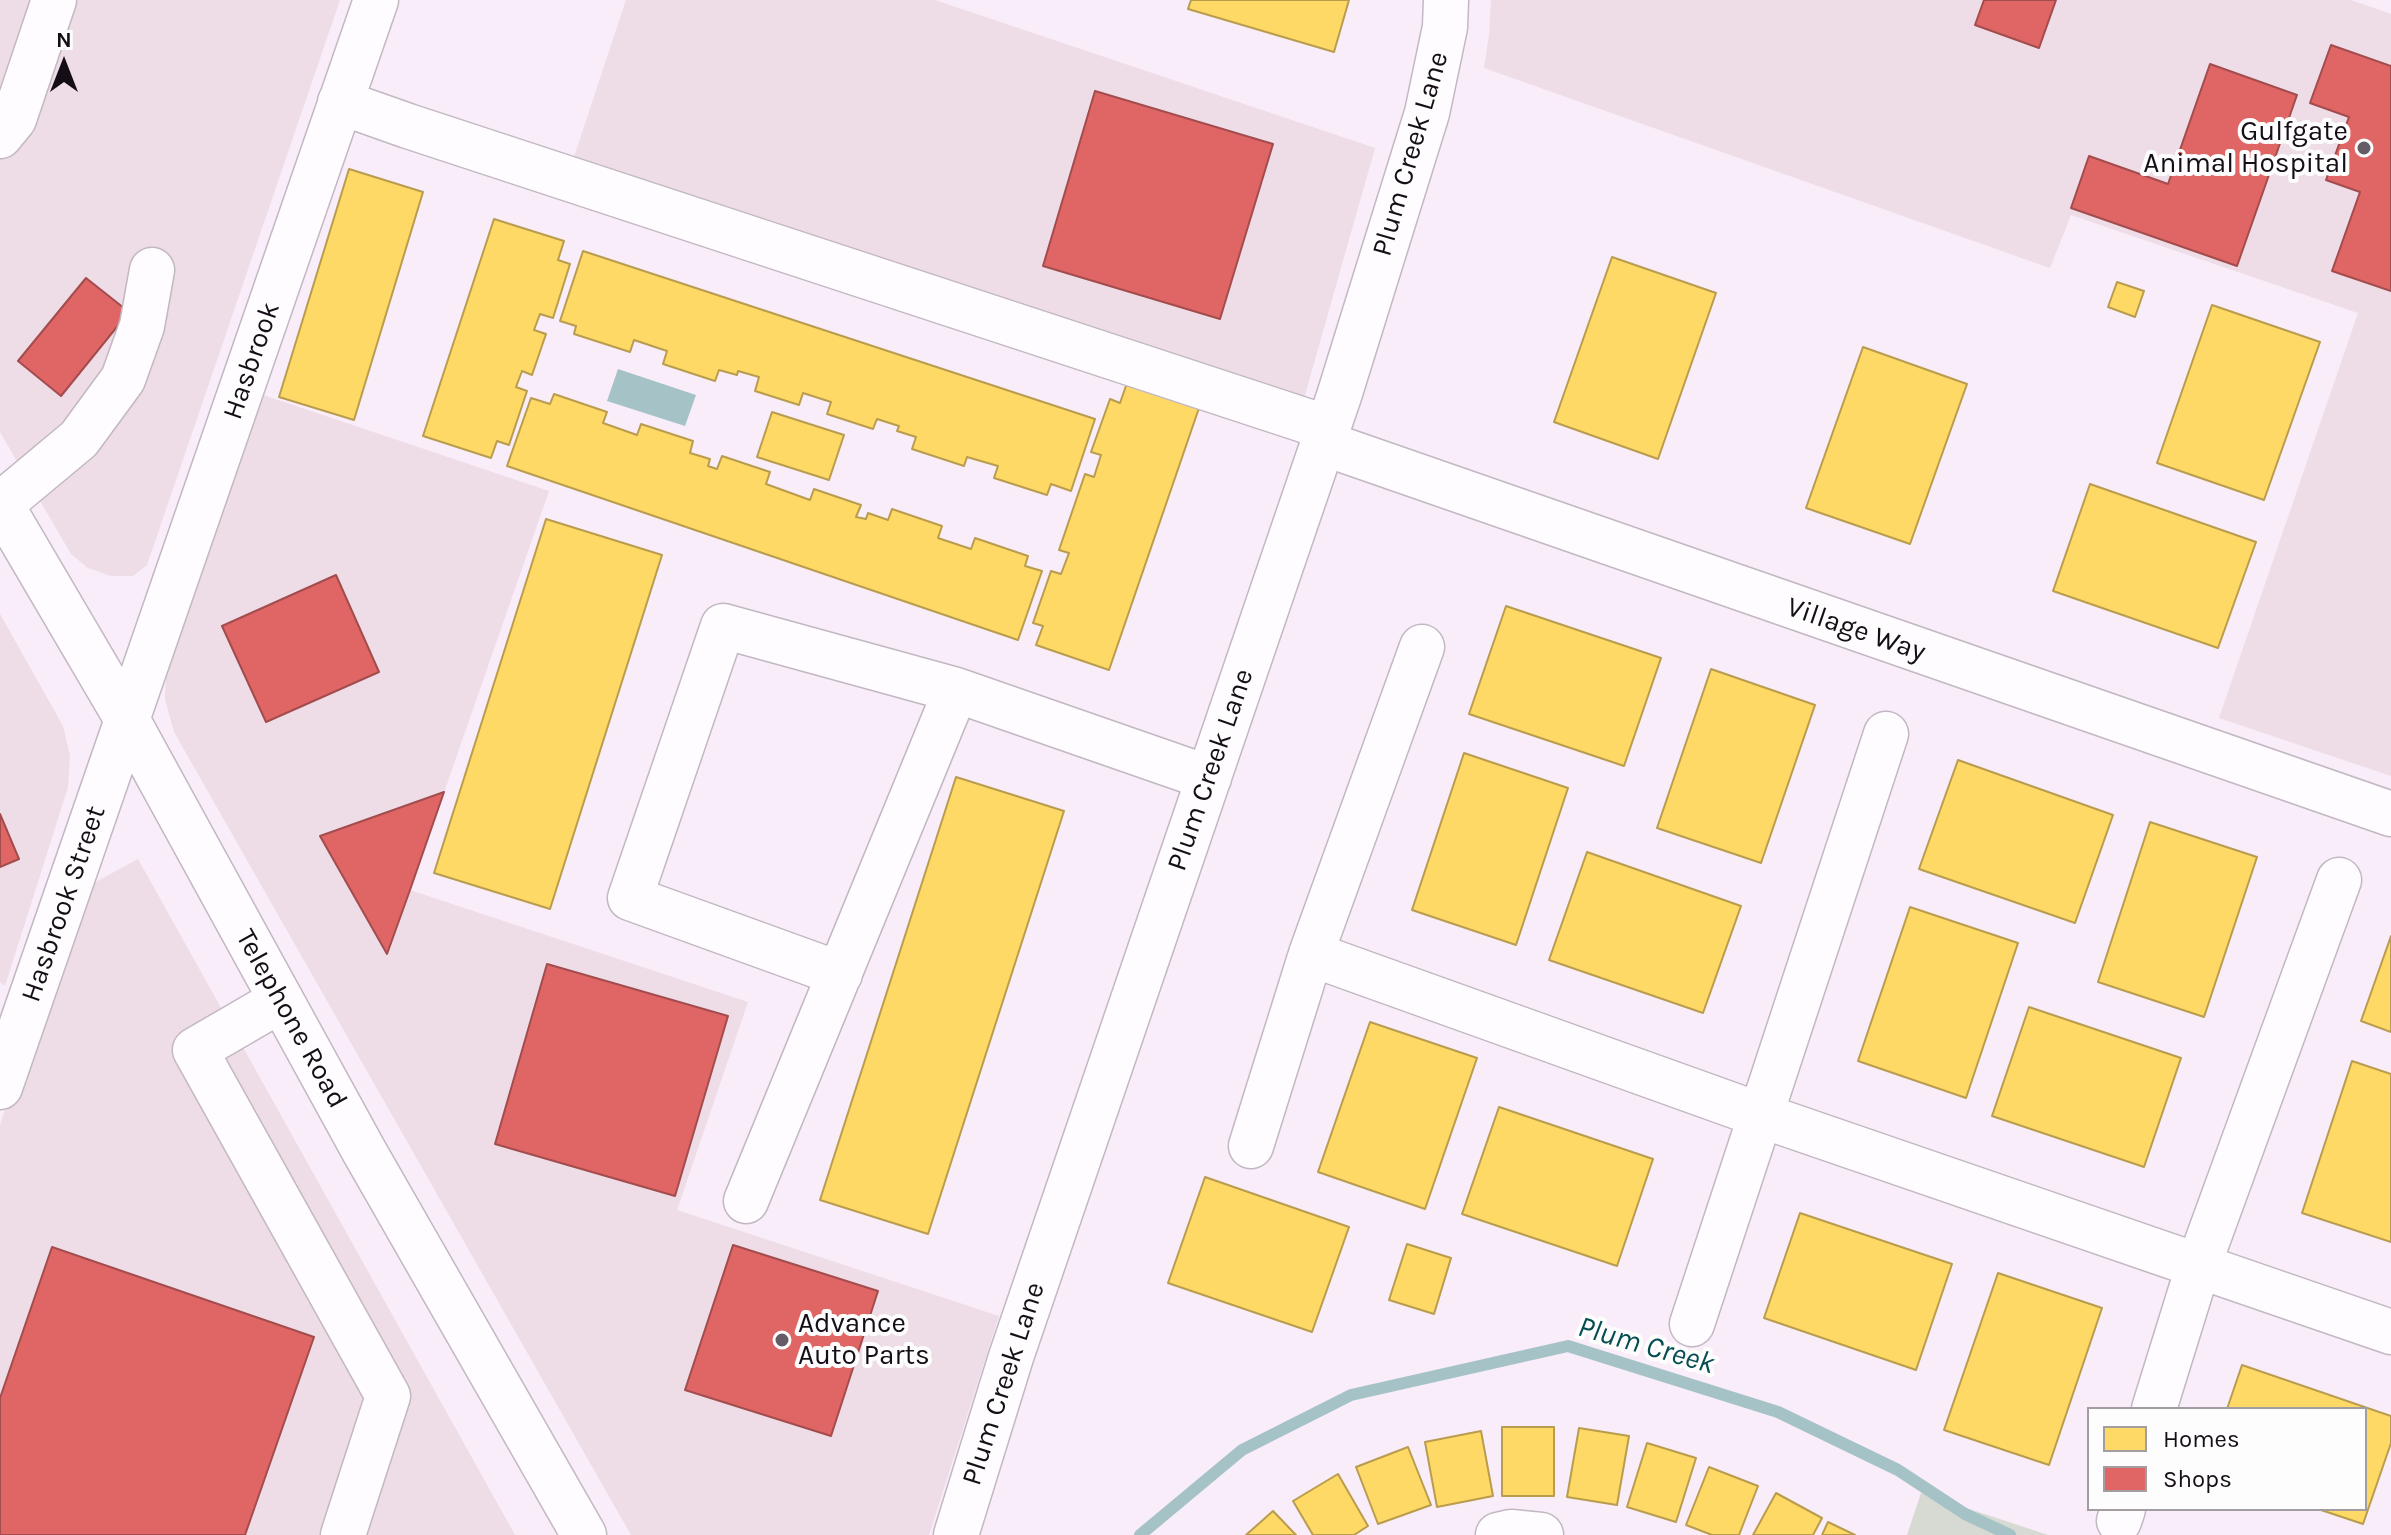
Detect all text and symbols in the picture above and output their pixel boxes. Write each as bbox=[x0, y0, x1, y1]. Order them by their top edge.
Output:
north arrow bbox=[24, 24, 104, 104]
text: N bbox=[56, 27, 72, 53]
street label: Plum Creek Lane bbox=[1366, 48, 1456, 260]
place label: Gulfgate Animal Hospital bbox=[2143, 115, 2348, 181]
marker: Gulfgate Animal Hospital bbox=[2355, 139, 2373, 157]
street label: Hasbrook bbox=[216, 298, 288, 424]
street label: Village Way bbox=[1782, 591, 1930, 669]
street label: Plum Creek Lane bbox=[1161, 665, 1261, 875]
street label: Hasbrook Street bbox=[15, 801, 113, 1007]
street label: Telephone Road bbox=[228, 924, 354, 1114]
street label: Plum Creek Lane bbox=[955, 1278, 1053, 1490]
place label: Advance Auto Parts bbox=[798, 1307, 930, 1373]
water label: Plum Creek bbox=[1574, 1309, 1718, 1383]
marker: Advance Auto Parts bbox=[773, 1331, 791, 1349]
legend bbox=[2087, 1407, 2367, 1511]
text: Homes bbox=[2163, 1425, 2240, 1453]
text: Shops bbox=[2163, 1465, 2232, 1493]

